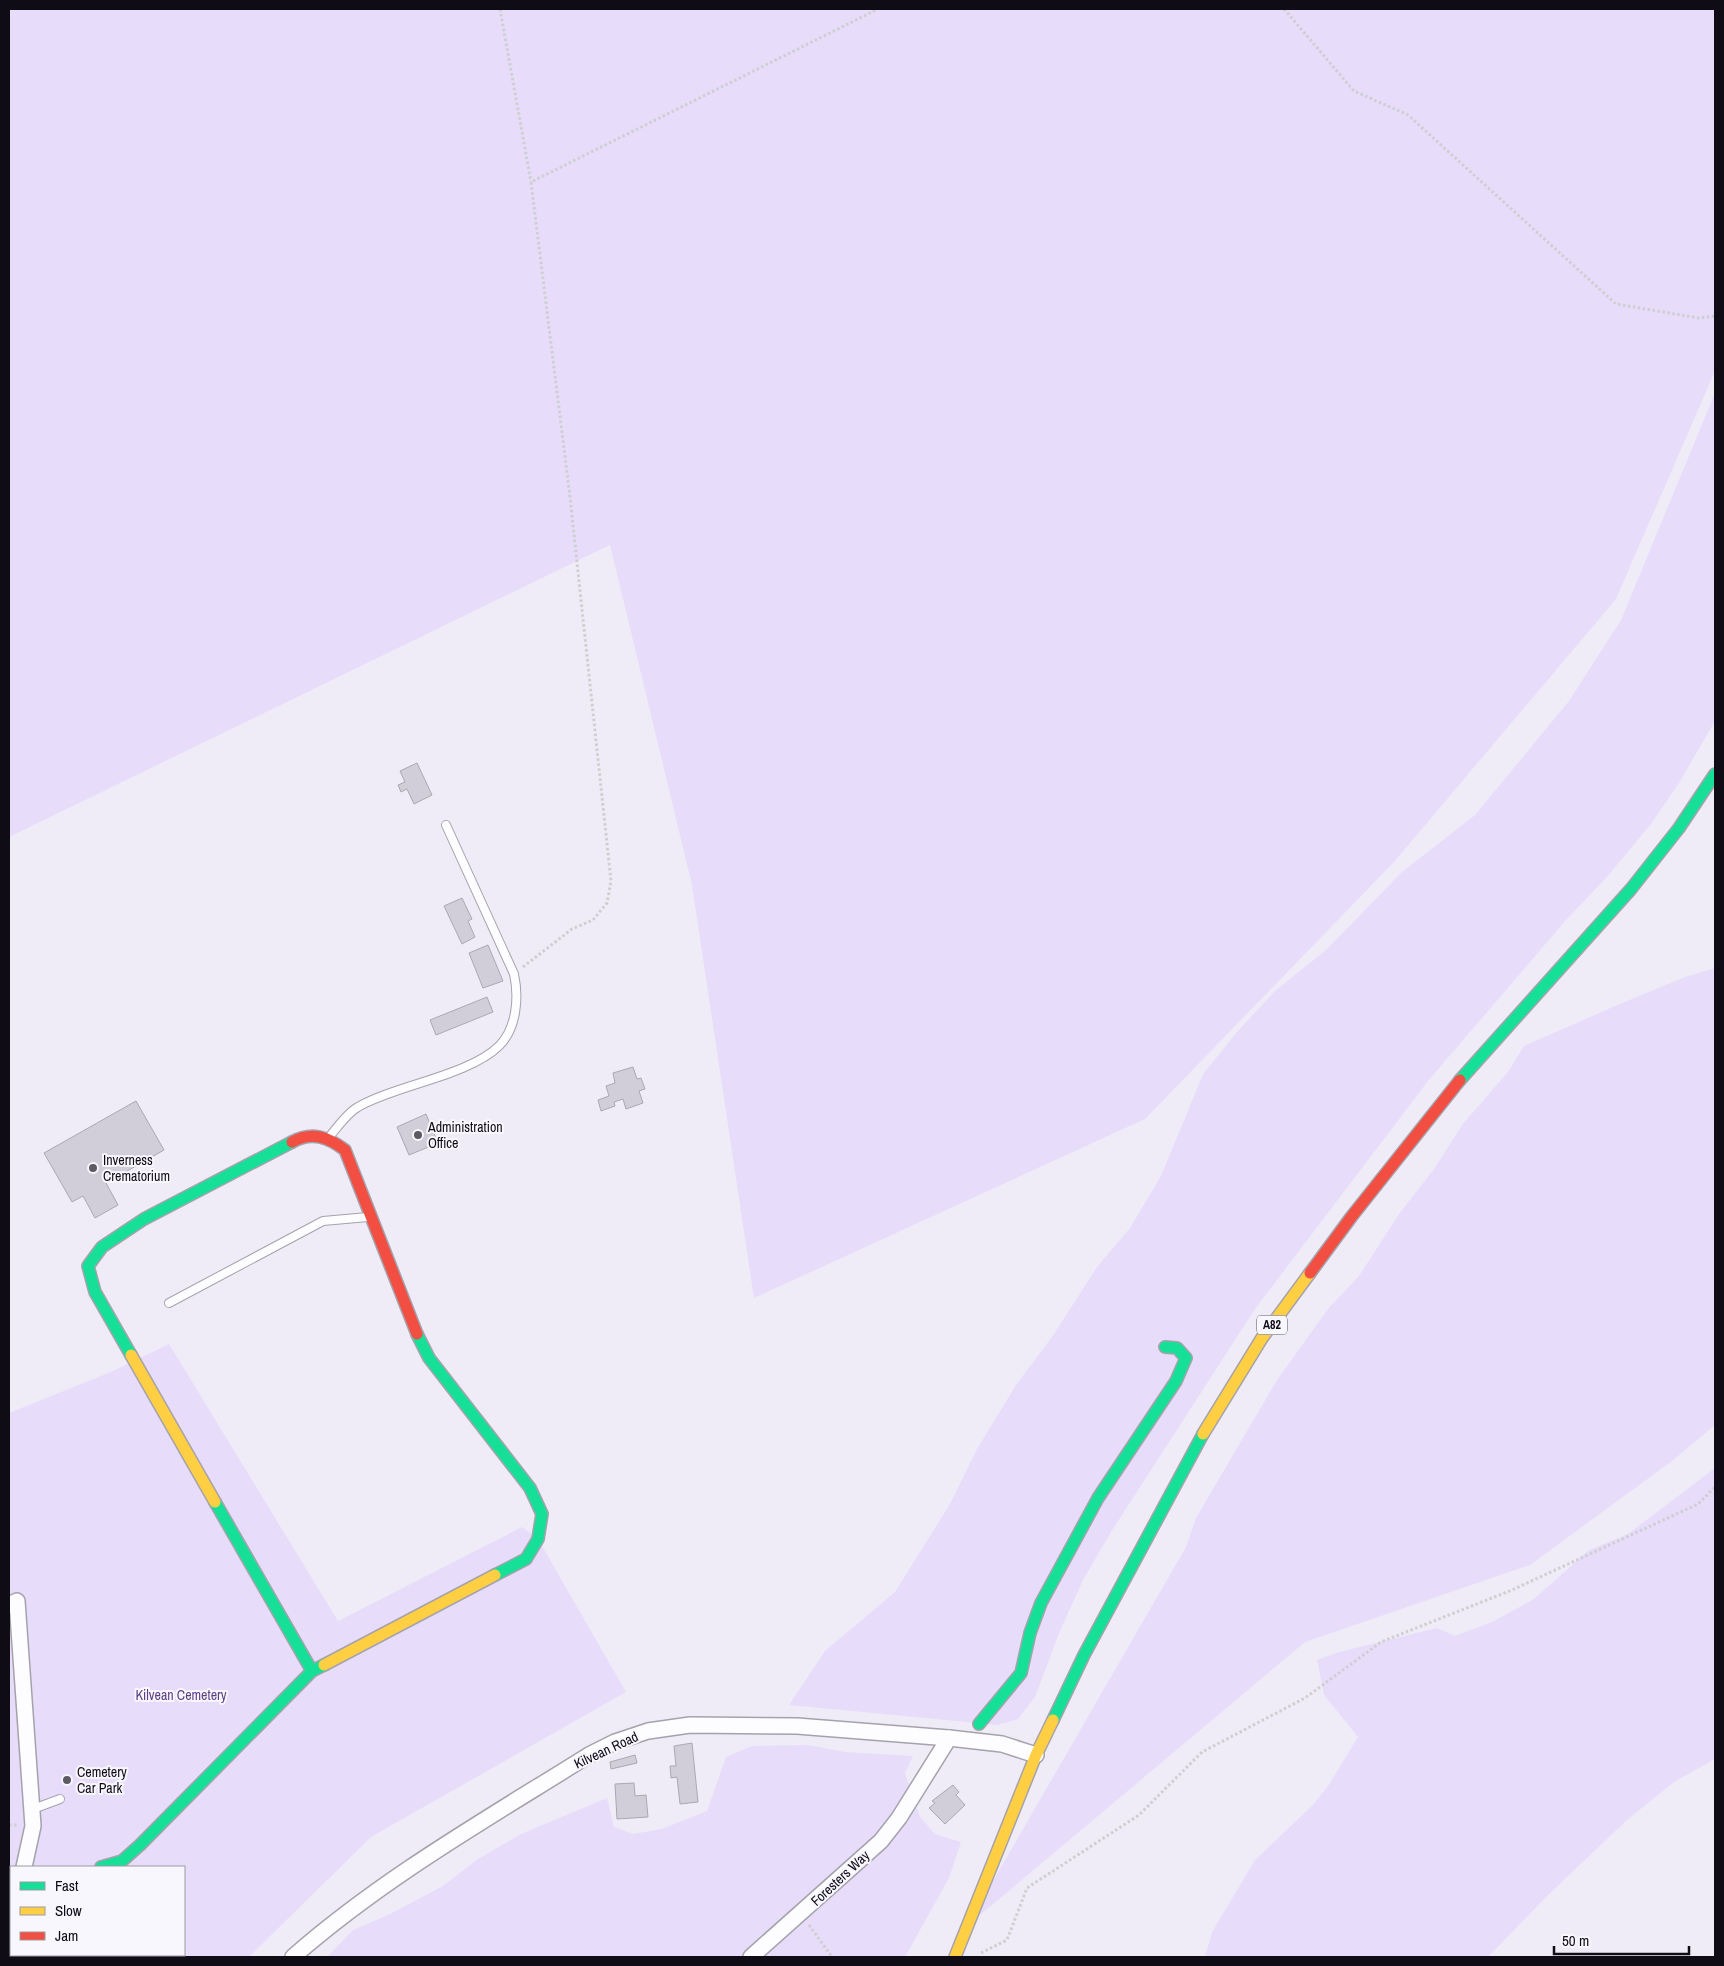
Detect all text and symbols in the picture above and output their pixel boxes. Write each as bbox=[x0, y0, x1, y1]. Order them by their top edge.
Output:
place label: Administration Office bbox=[427, 1118, 503, 1152]
marker: Administration Office bbox=[412, 1129, 424, 1141]
place label: Inverness Crematorium bbox=[103, 1151, 170, 1185]
marker: Inverness Crematorium bbox=[87, 1162, 99, 1174]
road number: A82 bbox=[1257, 1316, 1287, 1334]
park label: Kilvean Cemetery bbox=[135, 1686, 227, 1704]
street label: Kilvean Road bbox=[571, 1727, 641, 1773]
place label: Cemetery Car Park bbox=[77, 1763, 127, 1797]
marker: Cemetery Car Park bbox=[61, 1774, 73, 1786]
street label: Foresters Way bbox=[807, 1846, 873, 1910]
legend bbox=[10, 1866, 185, 1956]
text: Fast bbox=[55, 1875, 79, 1896]
text: Slow bbox=[55, 1900, 82, 1921]
scale bar bbox=[1554, 1924, 1689, 1956]
text: Jam bbox=[55, 1925, 78, 1946]
text: 50 m bbox=[1562, 1930, 1589, 1951]

